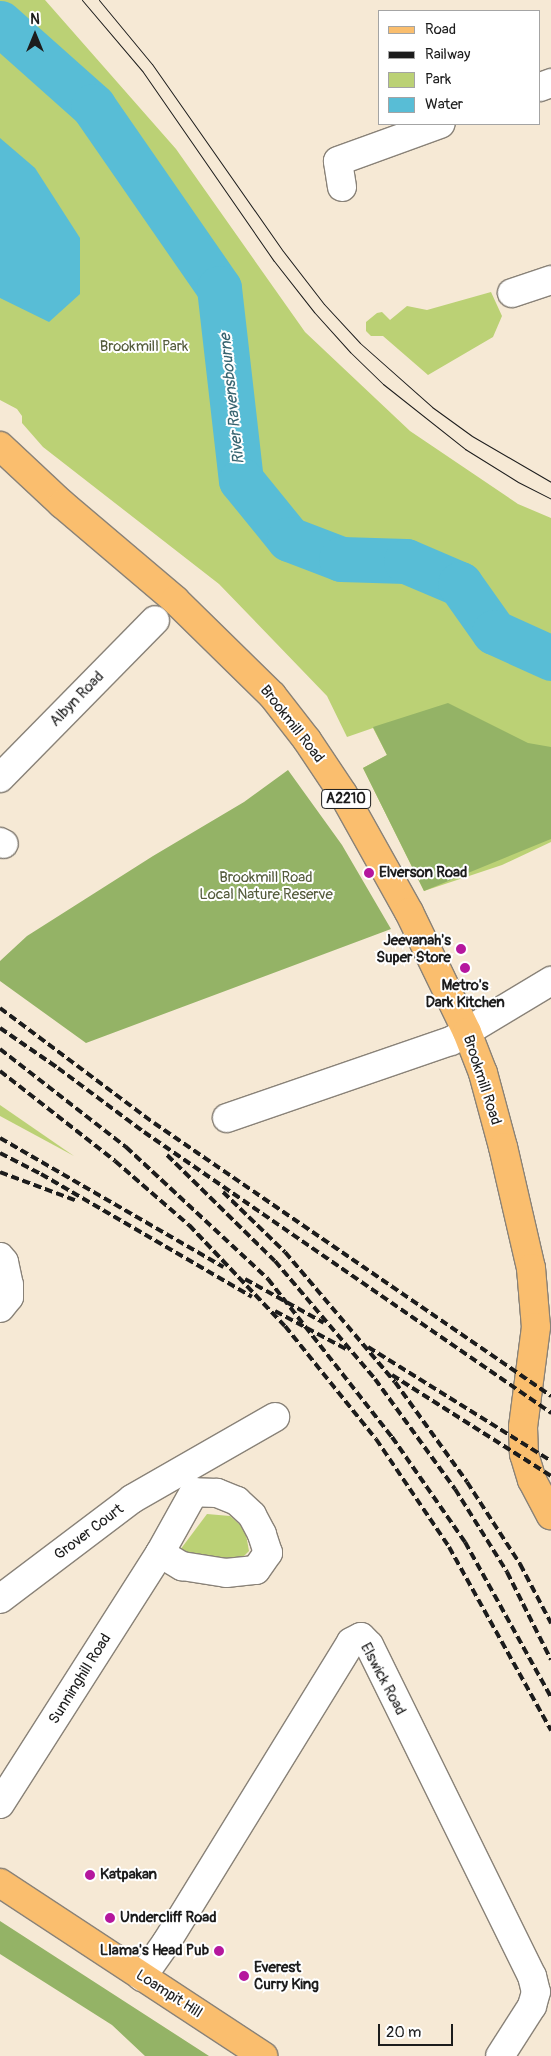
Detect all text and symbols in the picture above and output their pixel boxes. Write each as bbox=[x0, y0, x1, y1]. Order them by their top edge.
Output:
north arrow bbox=[10, 10, 60, 60]
legend bbox=[378, 10, 541, 125]
text: N bbox=[30, 11, 40, 28]
text: Road bbox=[425, 20, 456, 39]
text: Railway bbox=[425, 45, 470, 64]
text: Park bbox=[425, 70, 451, 89]
text: Water bbox=[425, 95, 463, 114]
water label: River Ravensbourne bbox=[216, 333, 248, 465]
park label: Brookmill Park bbox=[100, 338, 188, 356]
street label: Albyn Road bbox=[46, 668, 108, 730]
street label: Brookmill Road bbox=[256, 682, 328, 766]
road number: A2210 bbox=[321, 788, 371, 811]
place label: Elverson Road bbox=[379, 864, 467, 882]
marker: Elverson Road bbox=[363, 867, 375, 879]
park label: Brookmill Road Local Nature Reserve bbox=[199, 868, 333, 903]
place label: Jeevanah's Super Store bbox=[376, 931, 451, 966]
marker: Jeevanah's Super Store bbox=[455, 943, 467, 955]
marker: Metro's Dark Kitchen bbox=[459, 962, 471, 974]
place label: Metro's Dark Kitchen bbox=[425, 976, 505, 1011]
street label: Brookmill Road bbox=[459, 1033, 505, 1127]
street label: Grover Court bbox=[51, 1500, 127, 1564]
street label: Sunninghill Road bbox=[45, 1630, 115, 1728]
street label: Elswick Road bbox=[356, 1640, 410, 1718]
place label: Katpakan bbox=[100, 1866, 157, 1884]
marker: Katpakan bbox=[84, 1869, 96, 1881]
place label: Undercliff Road bbox=[120, 1909, 217, 1927]
marker: Undercliff Road bbox=[104, 1912, 116, 1924]
place label: Llama's Head Pub bbox=[100, 1942, 209, 1960]
marker: Llama's Head Pub bbox=[213, 1945, 225, 1957]
place label: Everest Curry King bbox=[254, 1958, 319, 1993]
street label: Loampit Hill bbox=[133, 1966, 205, 2022]
marker: Everest Curry King bbox=[238, 1970, 250, 1982]
scale bar bbox=[381, 2014, 456, 2046]
text: 20 m bbox=[386, 2023, 421, 2042]

